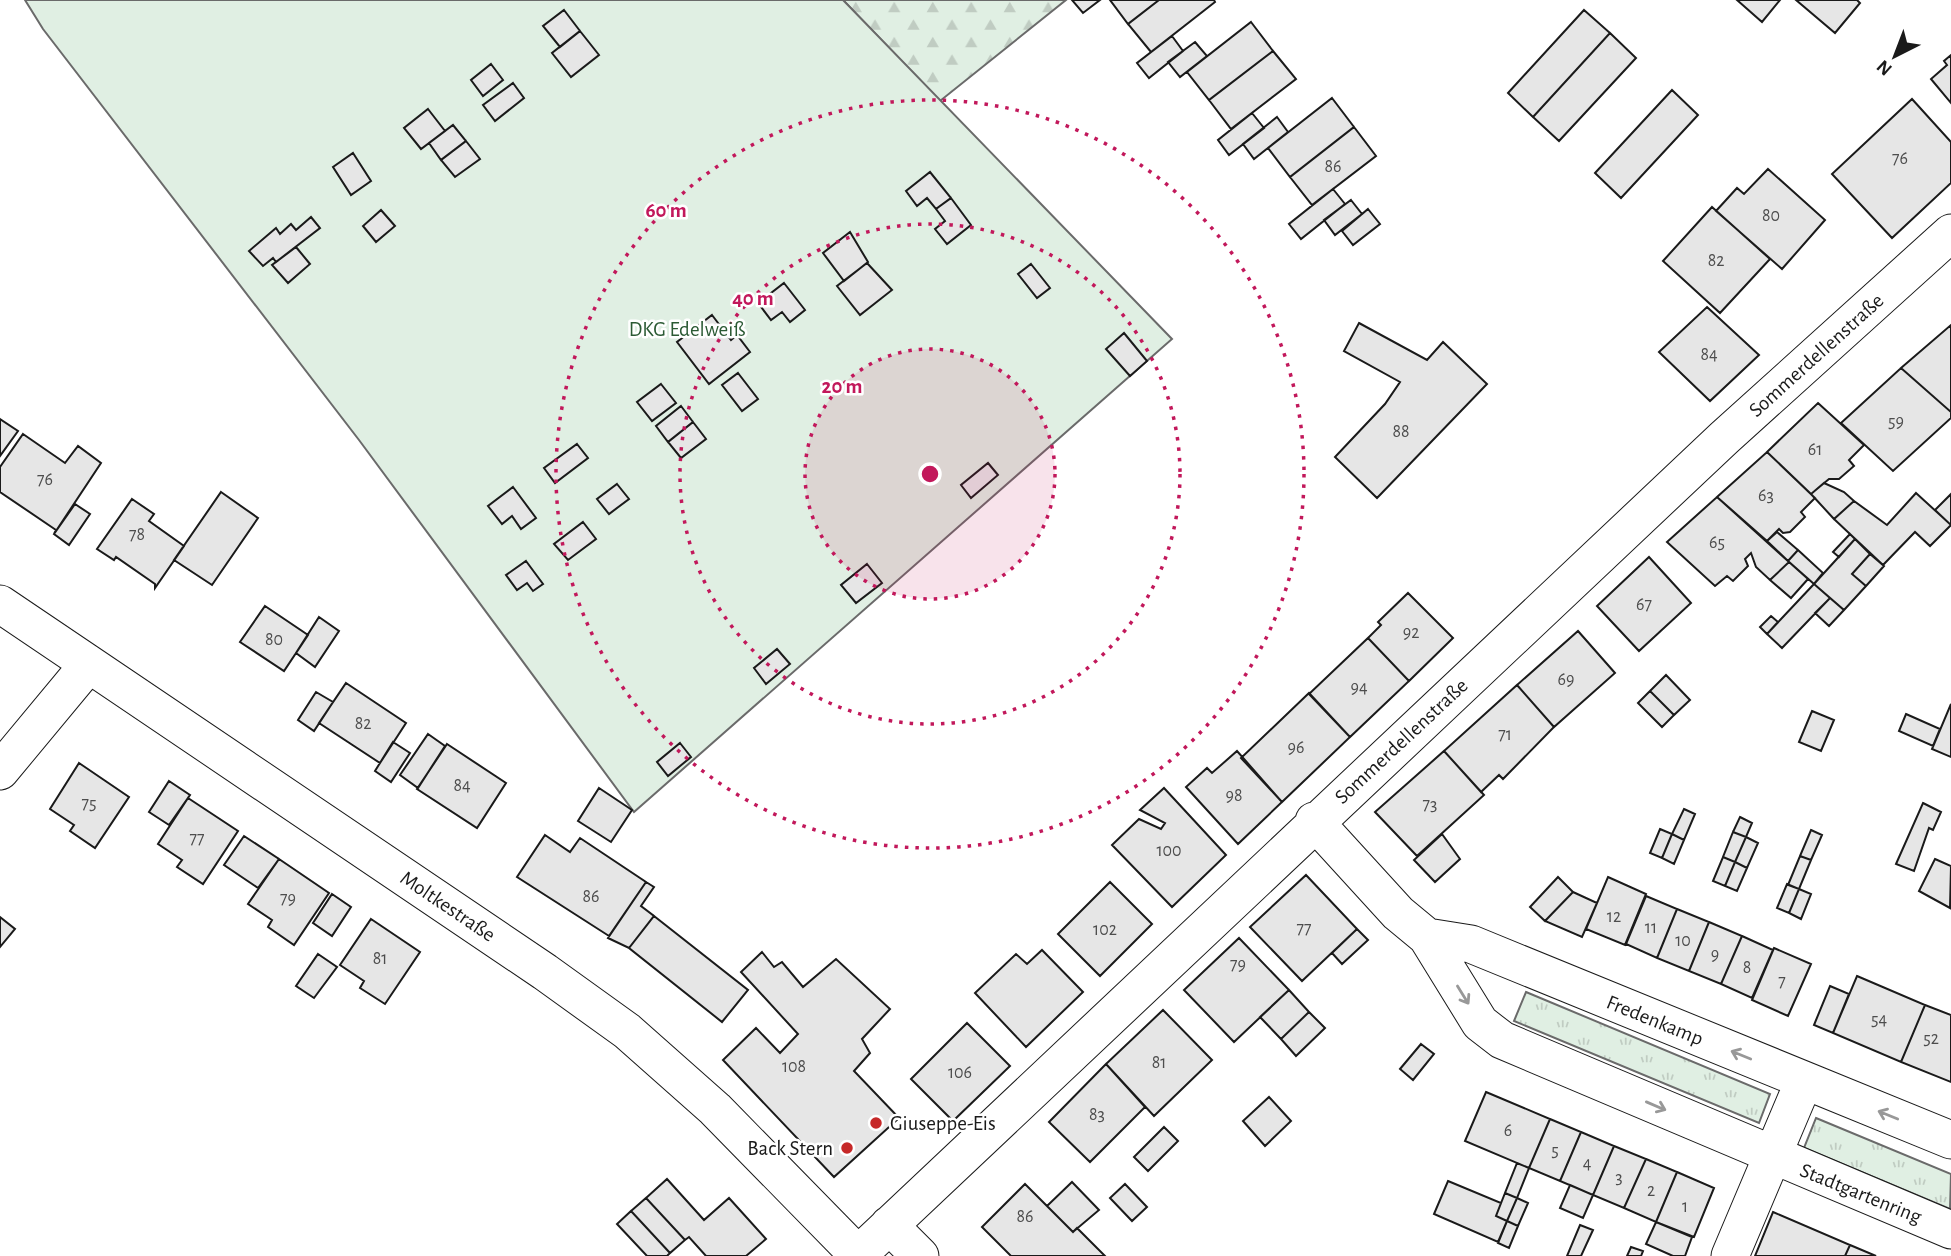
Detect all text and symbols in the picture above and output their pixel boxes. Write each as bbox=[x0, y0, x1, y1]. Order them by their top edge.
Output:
north arrow bbox=[1860, 21, 1930, 91]
text: N bbox=[1873, 56, 1896, 79]
house number: 76 bbox=[1892, 150, 1908, 168]
house number: 86 bbox=[1325, 158, 1342, 176]
text: 60 m bbox=[645, 200, 687, 221]
house number: 80 bbox=[1762, 207, 1780, 225]
house number: 82 bbox=[1708, 252, 1724, 270]
text: 40 m bbox=[732, 288, 774, 309]
street label: Sommerdellenstraße bbox=[1745, 290, 1888, 421]
park label: DKG Edelweiß bbox=[629, 319, 745, 340]
house number: 84 bbox=[1700, 346, 1718, 364]
text: 20 m bbox=[822, 376, 862, 397]
house number: 59 bbox=[1888, 413, 1904, 431]
house number: 88 bbox=[1392, 423, 1410, 441]
house number: 61 bbox=[1808, 441, 1822, 459]
centre of rings bbox=[918, 462, 942, 486]
house number: 76 bbox=[37, 471, 53, 489]
house number: 63 bbox=[1758, 487, 1774, 505]
house number: 78 bbox=[129, 526, 145, 544]
house number: 65 bbox=[1709, 534, 1725, 552]
house number: 67 bbox=[1636, 596, 1652, 614]
house number: 92 bbox=[1403, 624, 1419, 642]
house number: 80 bbox=[265, 631, 283, 649]
house number: 69 bbox=[1558, 671, 1574, 689]
street label: Sommerdellenstraße bbox=[1331, 675, 1472, 808]
house number: 94 bbox=[1350, 679, 1368, 697]
house number: 82 bbox=[355, 715, 371, 733]
house number: 71 bbox=[1498, 726, 1512, 744]
house number: 96 bbox=[1288, 739, 1304, 757]
house number: 84 bbox=[453, 777, 471, 795]
house number: 98 bbox=[1226, 787, 1243, 805]
house number: 75 bbox=[81, 795, 97, 813]
house number: 73 bbox=[1423, 796, 1437, 814]
house number: 77 bbox=[189, 830, 205, 848]
house number: 100 bbox=[1156, 842, 1182, 860]
street label: Moltkestraße bbox=[397, 867, 499, 946]
house number: 86 bbox=[583, 888, 600, 906]
house number: 79 bbox=[280, 890, 296, 908]
house number: 12 bbox=[1607, 908, 1621, 926]
house number: 11 bbox=[1645, 919, 1657, 937]
house number: 77 bbox=[1296, 920, 1312, 938]
house number: 102 bbox=[1093, 921, 1117, 939]
house number: 10 bbox=[1675, 932, 1691, 950]
house number: 9 bbox=[1711, 946, 1719, 964]
house number: 81 bbox=[373, 950, 387, 968]
house number: 79 bbox=[1230, 956, 1246, 974]
house number: 8 bbox=[1743, 959, 1751, 977]
house number: 7 bbox=[1778, 973, 1786, 991]
one-way arrow bbox=[1456, 985, 1470, 1005]
street label: Fredenkamp bbox=[1603, 992, 1706, 1049]
house number: 54 bbox=[1871, 1011, 1887, 1029]
house number: 52 bbox=[1923, 1030, 1939, 1048]
one-way arrow bbox=[1731, 1047, 1752, 1060]
house number: 81 bbox=[1152, 1054, 1166, 1072]
house number: 108 bbox=[782, 1058, 806, 1076]
house number: 106 bbox=[948, 1064, 972, 1082]
one-way arrow bbox=[1644, 1100, 1666, 1113]
house number: 83 bbox=[1089, 1106, 1105, 1124]
one-way arrow bbox=[1877, 1107, 1899, 1120]
place label: Giuseppe-Eis bbox=[890, 1113, 996, 1134]
marker: Giuseppe-Eis bbox=[868, 1115, 884, 1131]
house number: 6 bbox=[1504, 1122, 1512, 1140]
place label: Back Stern bbox=[747, 1138, 833, 1159]
marker: Back Stern bbox=[839, 1140, 855, 1156]
house number: 5 bbox=[1551, 1142, 1559, 1160]
house number: 4 bbox=[1583, 1155, 1592, 1173]
street label: Stadtgartenring bbox=[1797, 1160, 1925, 1228]
house number: 3 bbox=[1615, 1169, 1623, 1187]
house number: 2 bbox=[1647, 1182, 1655, 1200]
house number: 1 bbox=[1682, 1198, 1688, 1216]
house number: 86 bbox=[1017, 1208, 1034, 1226]

